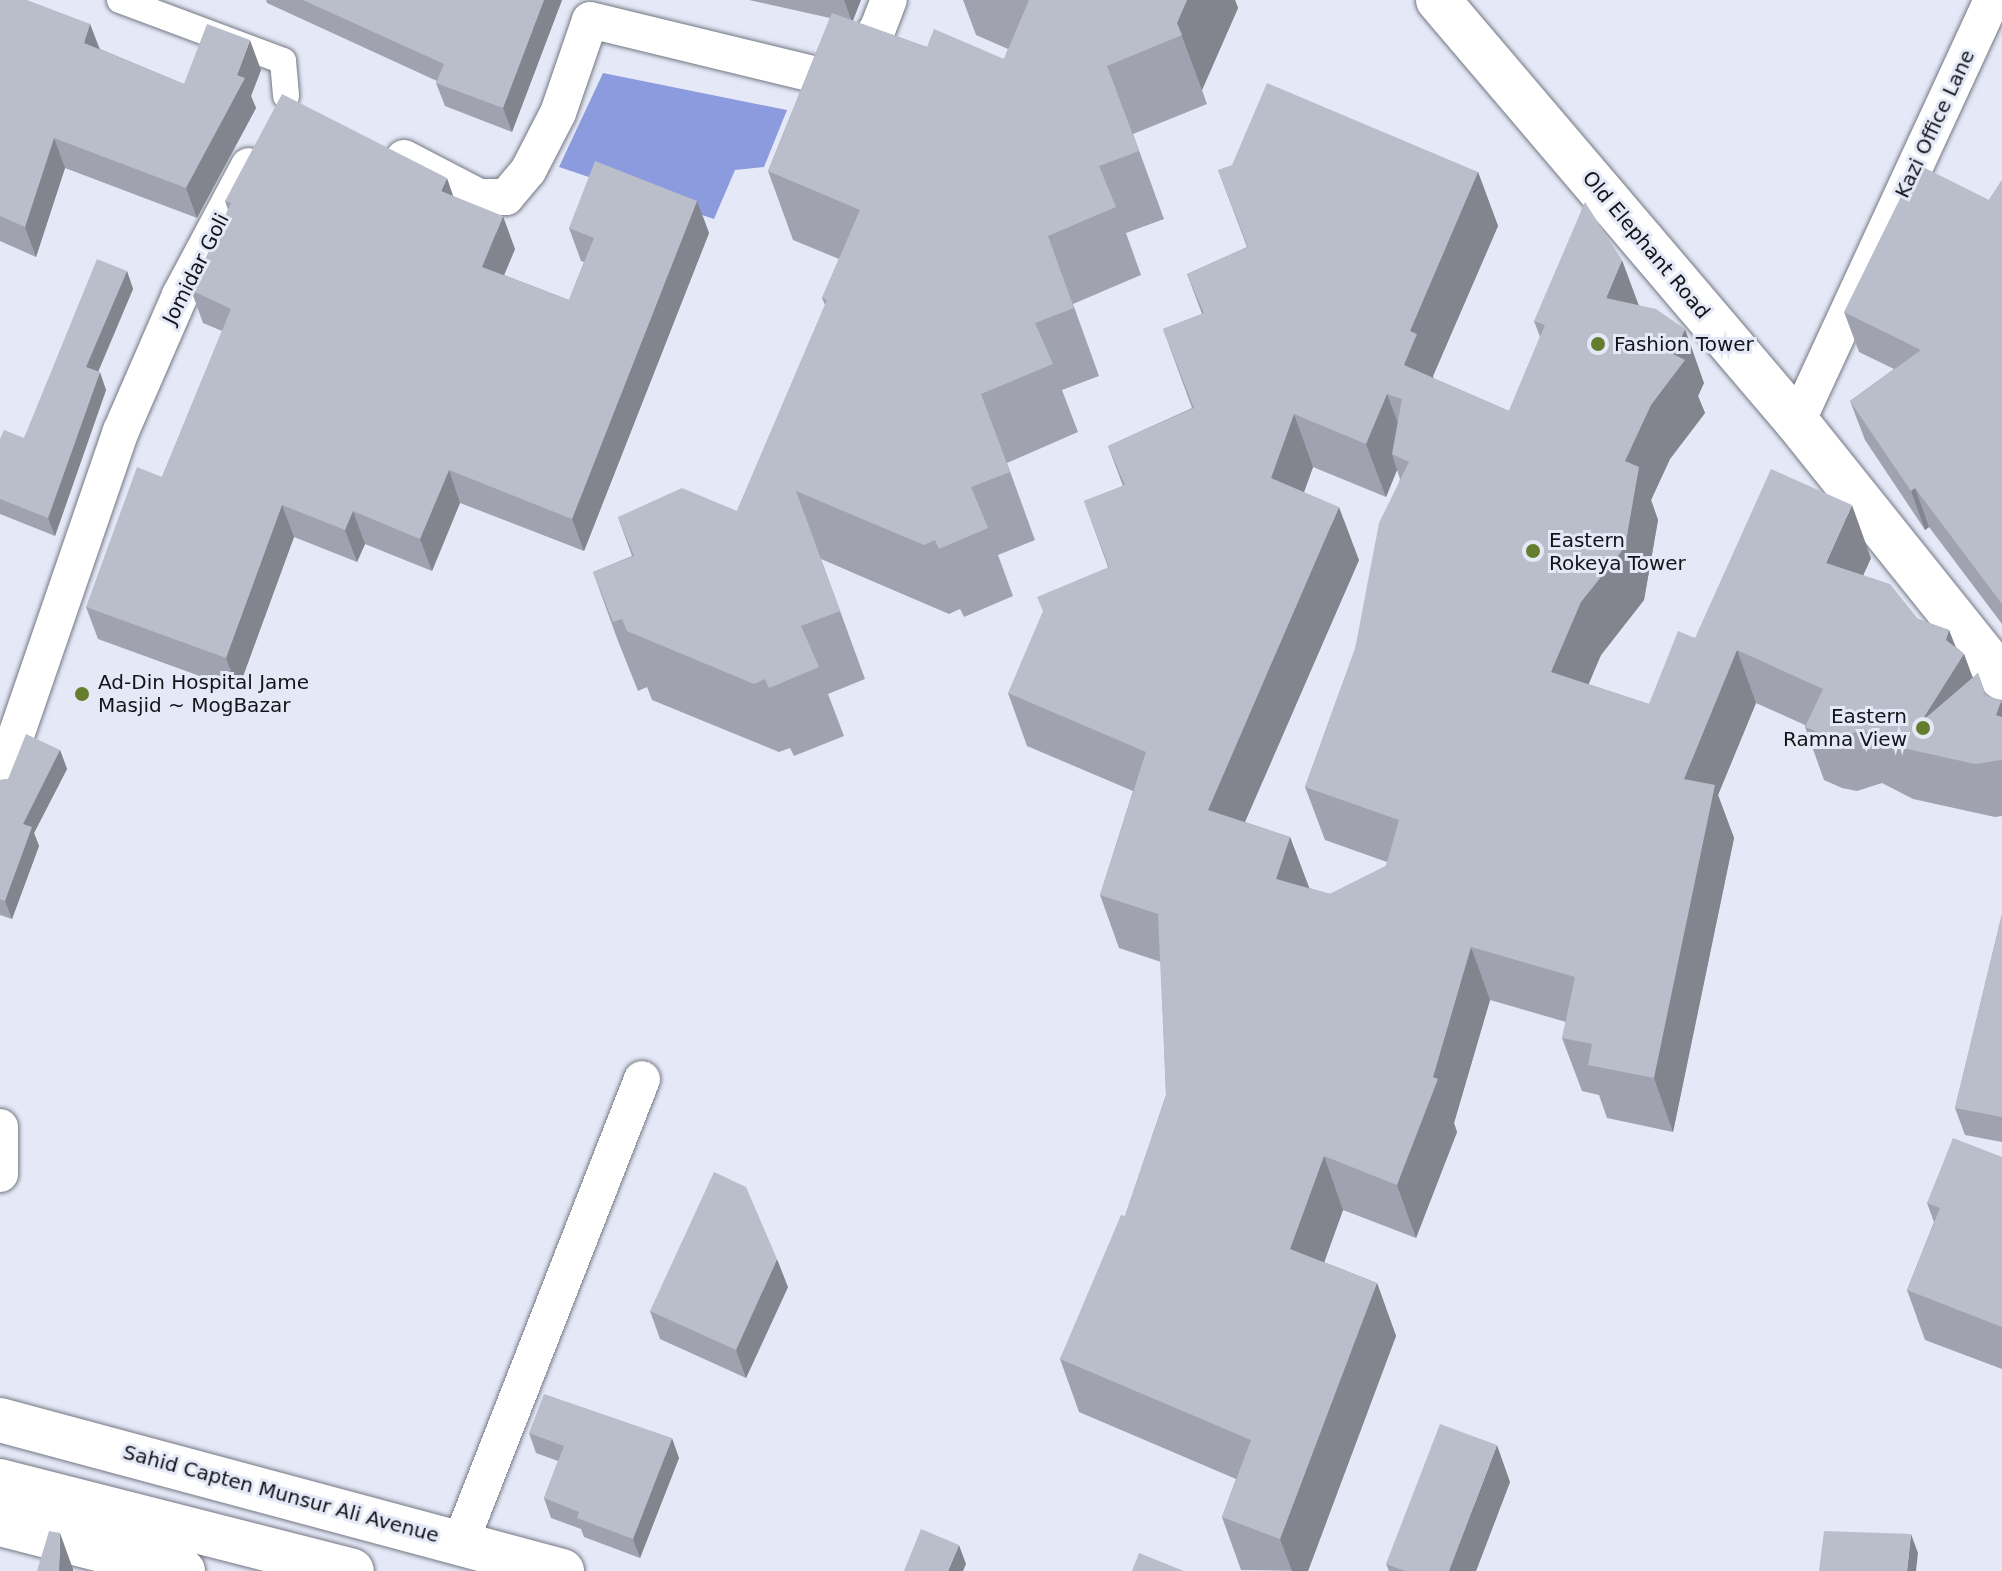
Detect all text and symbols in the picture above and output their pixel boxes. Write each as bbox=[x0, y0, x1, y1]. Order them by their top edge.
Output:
street label: Kazi Office Lane bbox=[1890, 46, 1980, 202]
street label: Old Elephant Road bbox=[1577, 166, 1715, 324]
street label: Jomidar Goli bbox=[158, 209, 234, 329]
place label: Fashion Tower bbox=[1614, 332, 1754, 356]
marker: Fashion Tower bbox=[1589, 335, 1607, 353]
place label: Eastern Rokeya Tower bbox=[1549, 528, 1686, 575]
marker: Eastern Rokeya Tower bbox=[1524, 542, 1542, 560]
place label: Ad-Din Hospital Jame Masjid ~ MogBazar bbox=[98, 670, 309, 717]
marker: Ad-Din Hospital Jame Masjid ~ MogBazar bbox=[73, 685, 91, 703]
place label: Eastern Ramna View bbox=[1783, 704, 1907, 751]
marker: Eastern Ramna View bbox=[1914, 719, 1932, 737]
street label: Sahid Capten Munsur Ali Avenue bbox=[120, 1440, 442, 1548]

